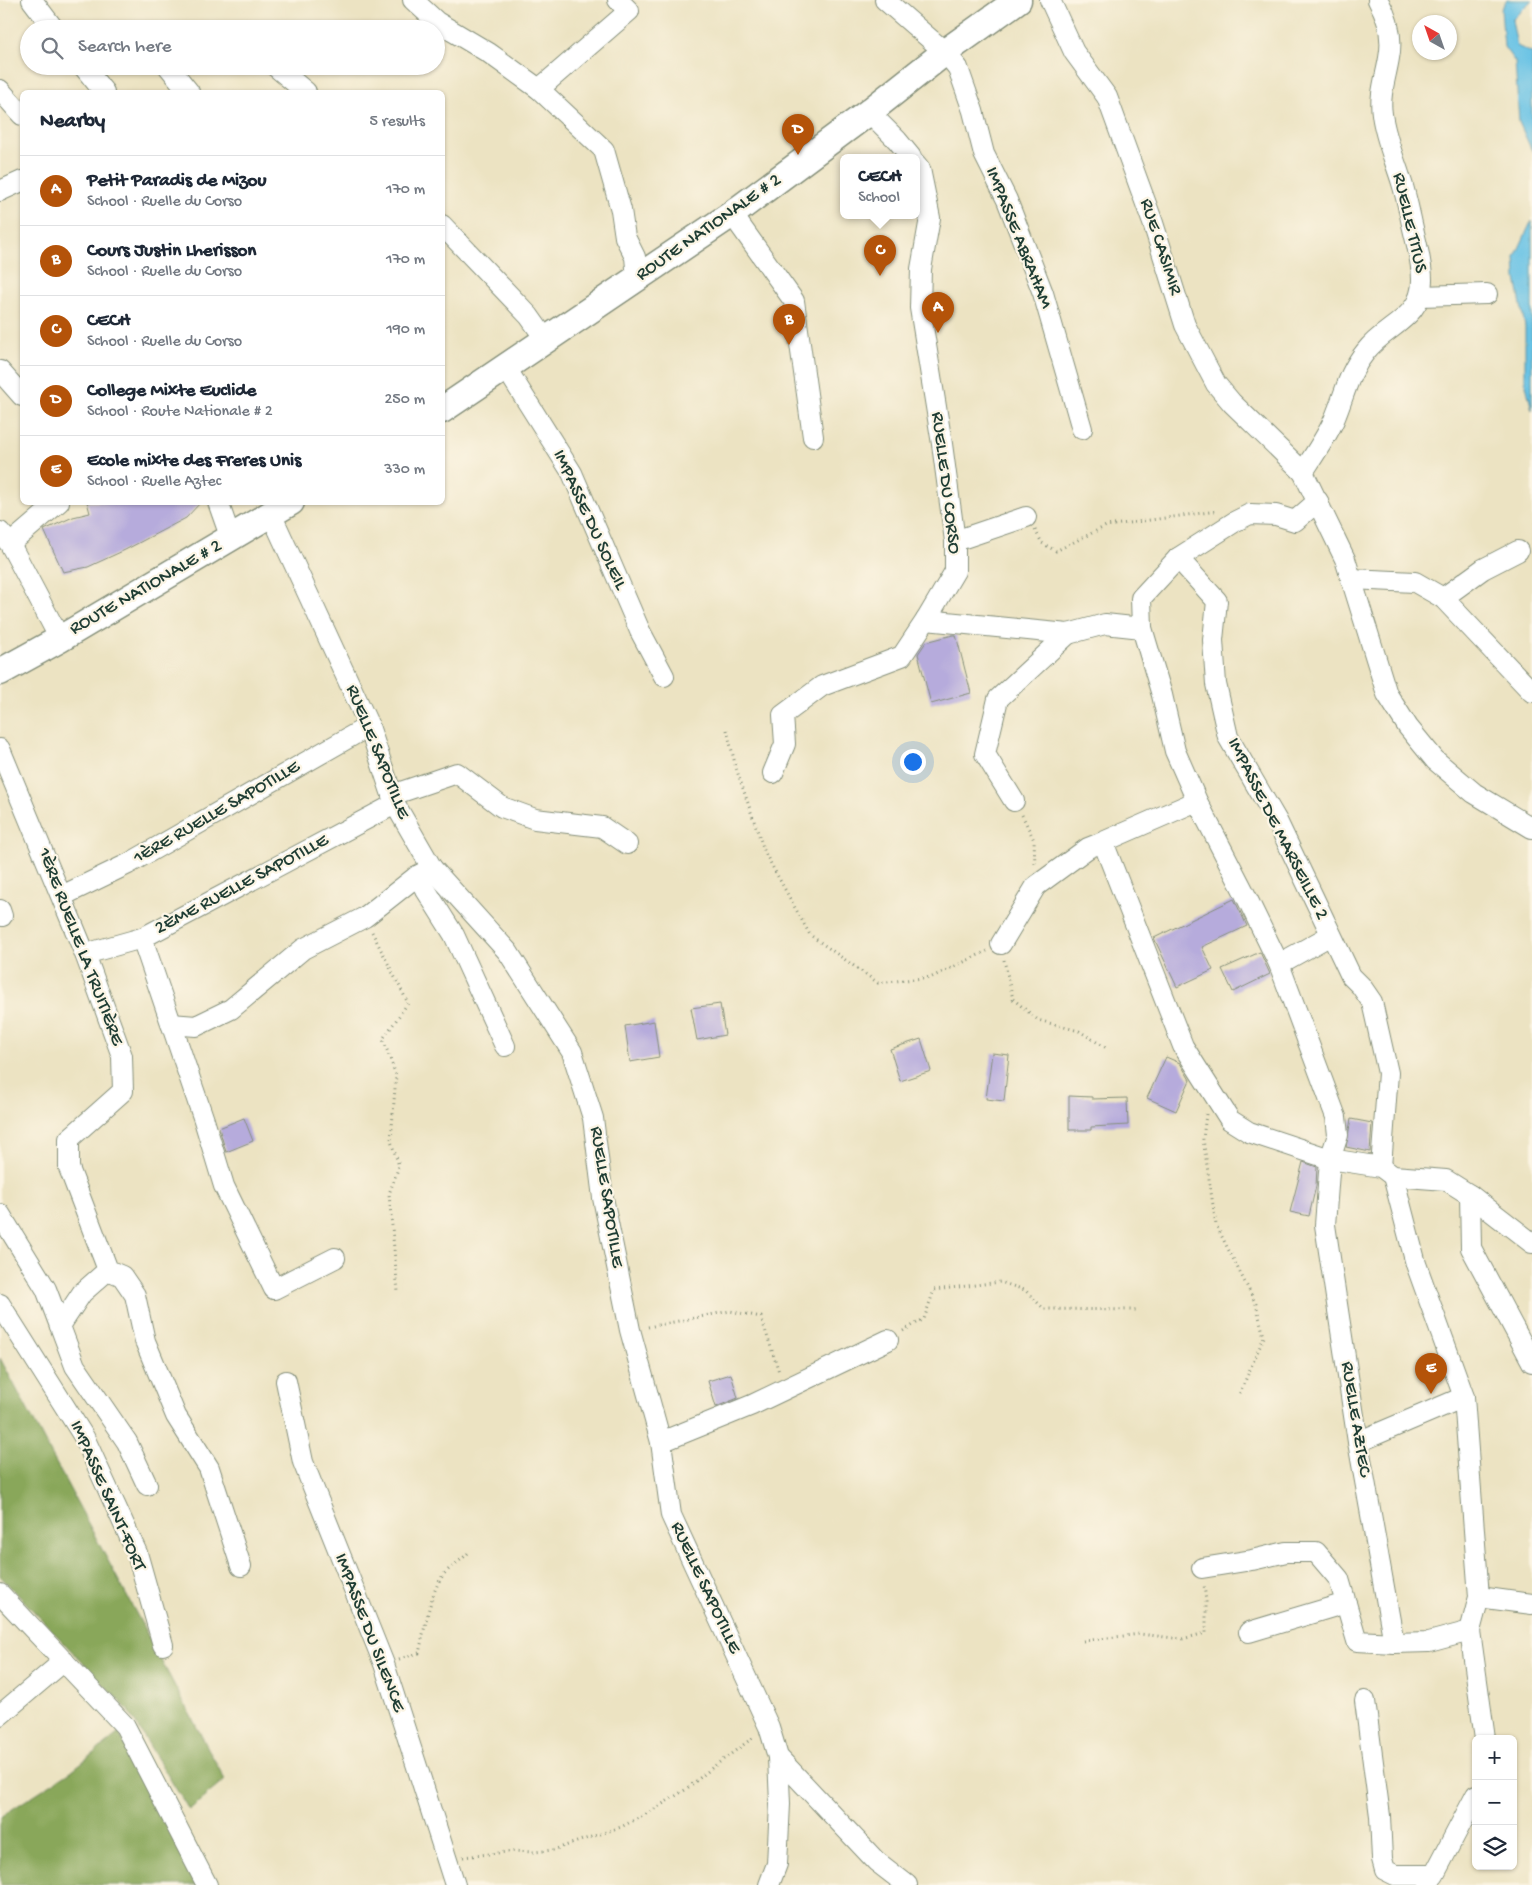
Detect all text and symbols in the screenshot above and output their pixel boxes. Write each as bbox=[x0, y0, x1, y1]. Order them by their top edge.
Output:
north arrow bbox=[1412, 15, 1457, 60]
search box bbox=[20, 20, 445, 75]
icon: search bbox=[38, 34, 66, 62]
text: Search here bbox=[78, 36, 172, 59]
text: Nearby bbox=[40, 110, 105, 135]
text: 5 results bbox=[370, 113, 425, 132]
pin: D bbox=[782, 114, 814, 155]
popup bbox=[840, 154, 920, 219]
street label: IMPASSE ABRAHAM bbox=[979, 164, 1057, 313]
text: CECH bbox=[858, 166, 902, 189]
street label: ROUTE NATIONALE # 2 bbox=[632, 169, 786, 287]
text: Petit Paradis de Mizou bbox=[87, 170, 266, 193]
street label: RUELLE TITUS bbox=[1386, 171, 1432, 275]
text: A bbox=[51, 181, 61, 200]
text: 170 m bbox=[386, 181, 425, 200]
text: School bbox=[858, 189, 900, 208]
text: School · Ruelle du Corso bbox=[87, 193, 242, 212]
street label: RUE CASIMIR bbox=[1134, 196, 1187, 299]
pin: C bbox=[864, 235, 896, 276]
text: Cours Justin Lherisson bbox=[87, 240, 256, 263]
text: B bbox=[52, 251, 60, 270]
text: 170 m bbox=[386, 251, 425, 270]
text: School · Ruelle du Corso bbox=[87, 263, 242, 282]
pin: A bbox=[922, 292, 954, 333]
pin: B bbox=[773, 304, 805, 345]
text: CECH bbox=[87, 310, 130, 333]
text: C bbox=[52, 321, 60, 340]
text: 190 m bbox=[386, 321, 425, 340]
text: School · Ruelle du Corso bbox=[87, 333, 242, 352]
text: College Mixte Euclide bbox=[87, 380, 256, 403]
text: D bbox=[51, 391, 61, 410]
text: 250 m bbox=[385, 391, 425, 410]
text: School · Route Nationale # 2 bbox=[87, 403, 273, 422]
street label: RUELLE DU CORSO bbox=[925, 411, 965, 556]
street label: IMPASSE DU SOLEIL bbox=[546, 446, 632, 595]
text: Ecole mixte des Freres Unis bbox=[87, 450, 301, 473]
text: E bbox=[51, 461, 61, 480]
text: 330 m bbox=[384, 461, 425, 480]
text: School · Ruelle Aztec bbox=[87, 473, 221, 492]
street label: ROUTE NATIONALE # 2 bbox=[66, 535, 226, 641]
street label: RUELLE SAPOTILLE bbox=[340, 682, 415, 823]
street label: IMPASSE DE MARSEILLE 2 bbox=[1221, 734, 1333, 924]
your location bbox=[900, 749, 926, 775]
street label: 1ÈRE RUELLE SAPOTILLE bbox=[129, 755, 305, 871]
street label: 2ÈME RUELLE SAPOTILLE bbox=[151, 829, 334, 941]
street label: 1ÈRE RUELLE LA TRUITIÈRE bbox=[31, 844, 129, 1050]
street label: RUELLE SAPOTILLE bbox=[583, 1125, 629, 1270]
pin: E bbox=[1415, 1353, 1447, 1394]
street label: RUELLE AZTEC bbox=[1335, 1360, 1376, 1480]
street label: IMPASSE SAINT-FORT bbox=[64, 1417, 151, 1575]
street label: RUELLE SAPOTILLE bbox=[664, 1519, 746, 1659]
street label: IMPASSE DU SILENCE bbox=[328, 1550, 410, 1717]
map controls bbox=[1472, 1735, 1517, 1870]
button: + bbox=[1472, 1735, 1517, 1780]
button: − bbox=[1472, 1780, 1517, 1825]
button: layers bbox=[1472, 1825, 1517, 1870]

